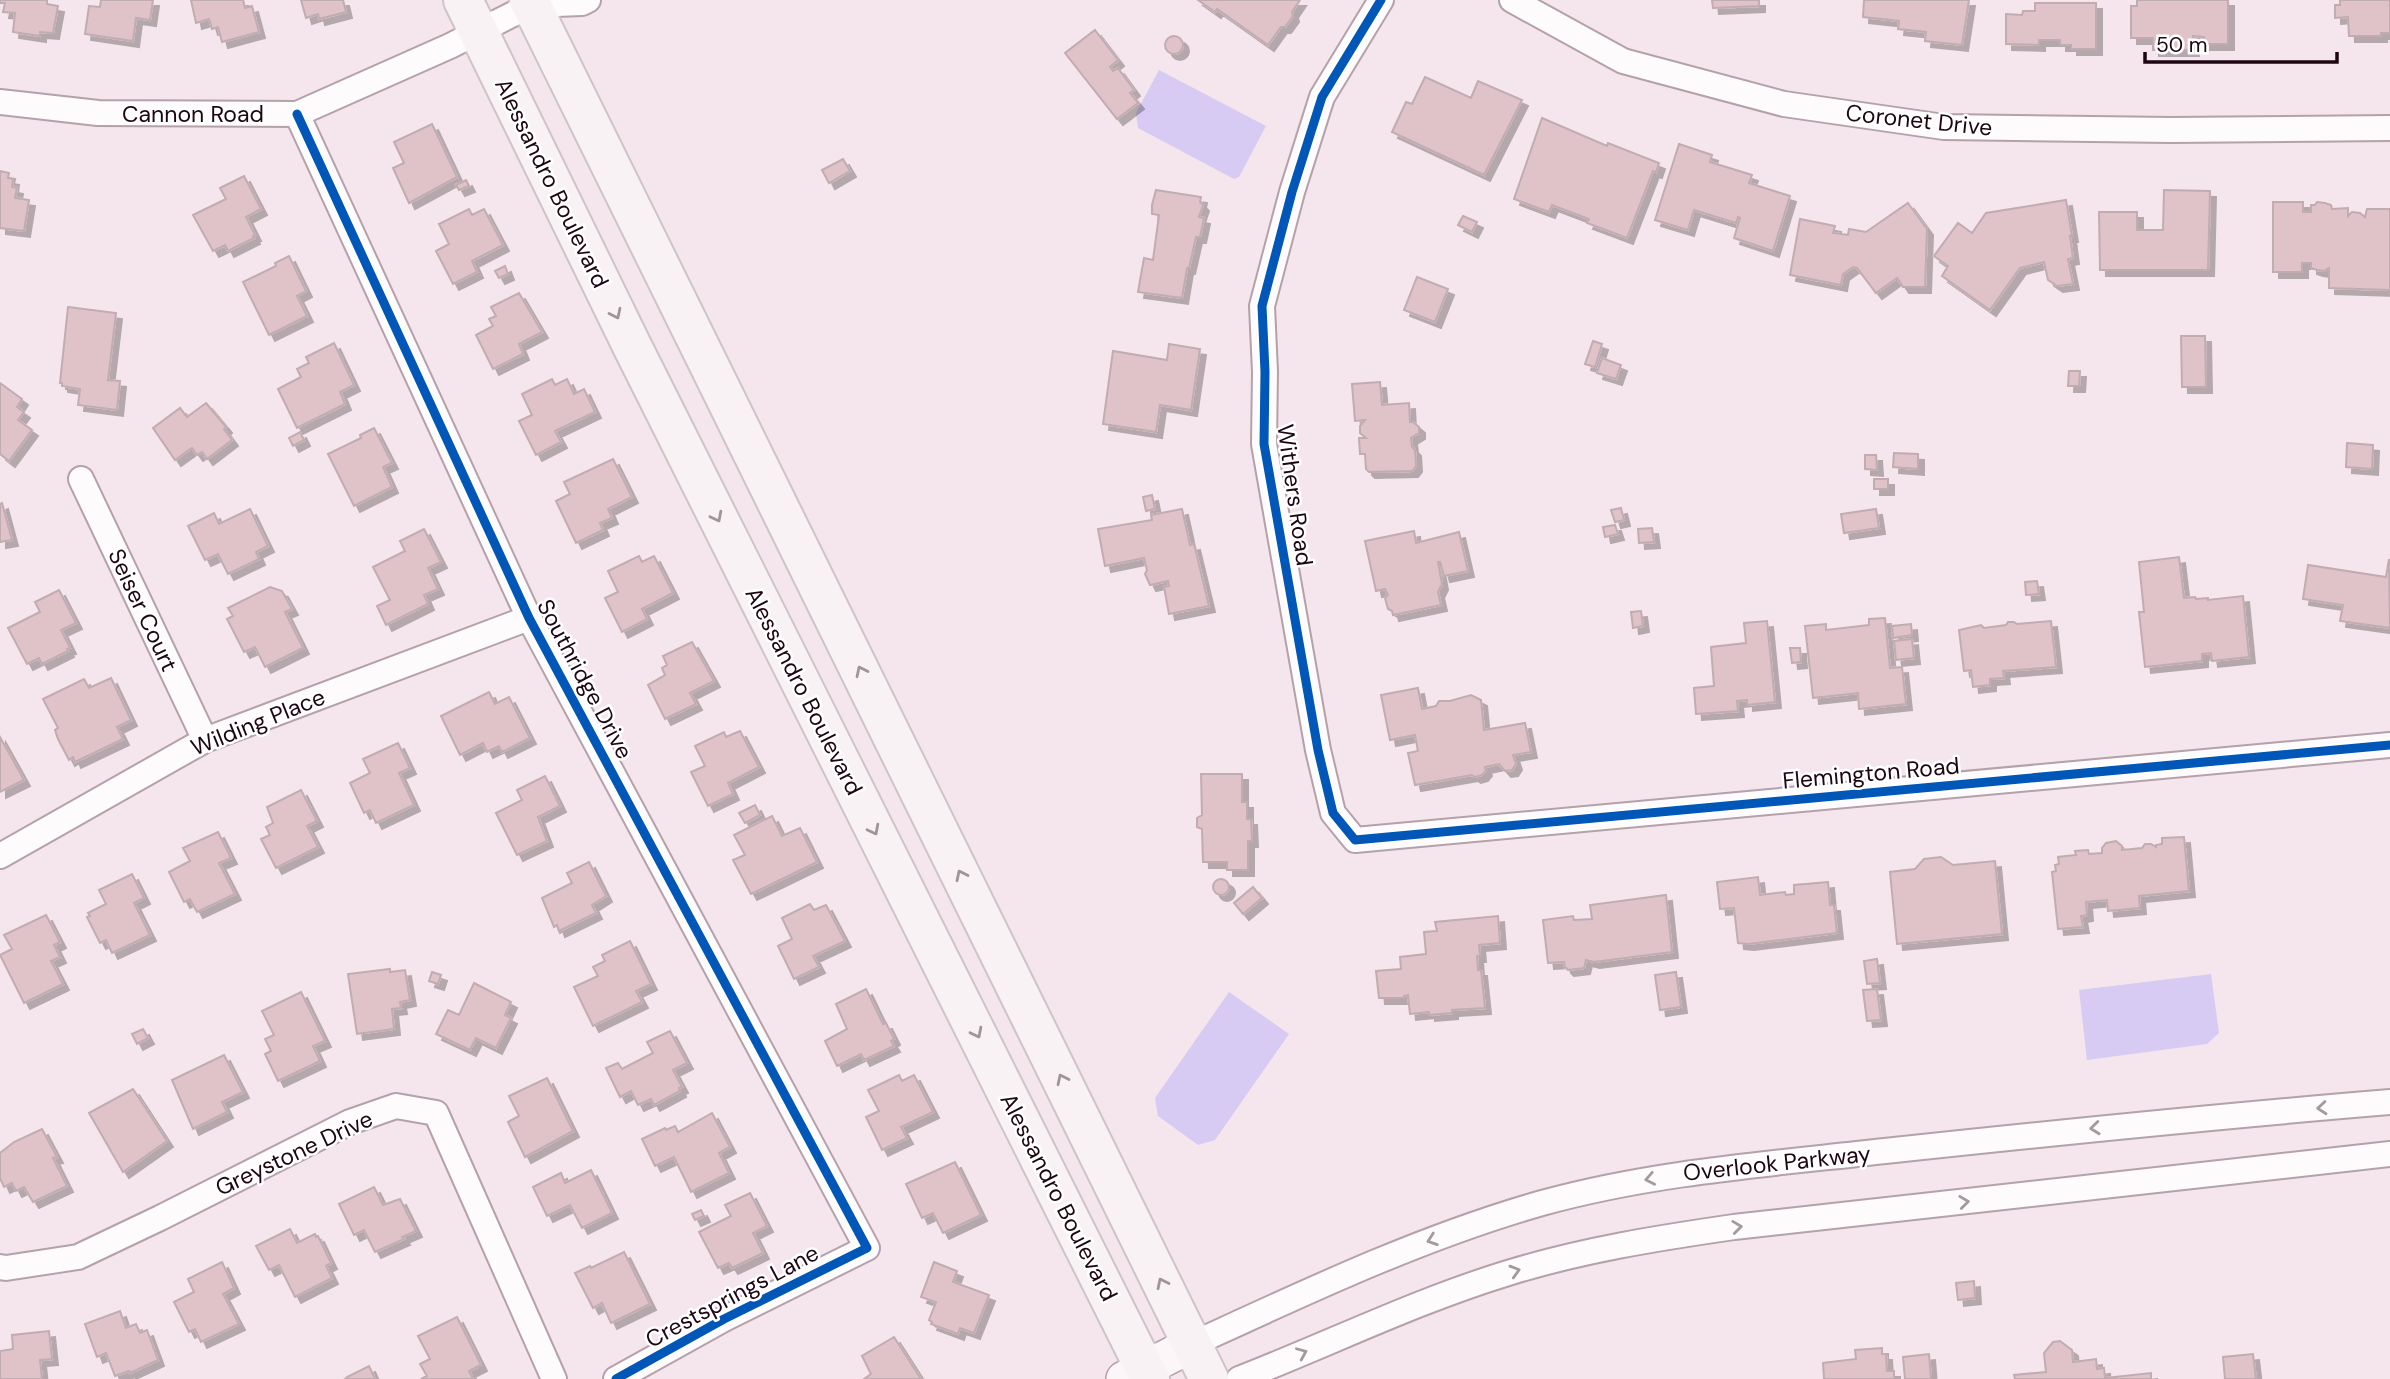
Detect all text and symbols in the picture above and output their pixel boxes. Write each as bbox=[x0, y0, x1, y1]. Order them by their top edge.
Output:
scale bar bbox=[2145, 21, 2338, 65]
text: 50 m bbox=[2156, 31, 2207, 59]
street label: Alessandro Boulevard bbox=[488, 73, 616, 293]
street label: Coronet Drive bbox=[1844, 97, 1994, 143]
street label: Cannon Road bbox=[122, 99, 264, 129]
one-way arrow bbox=[607, 307, 621, 319]
street label: Withers Road bbox=[1270, 422, 1320, 568]
one-way arrow bbox=[709, 510, 723, 522]
street label: Seiser Court bbox=[102, 544, 184, 676]
street label: Alessandro Boulevard bbox=[739, 582, 869, 800]
street label: Southridge Drive bbox=[530, 594, 640, 764]
one-way arrow bbox=[855, 666, 869, 678]
street label: Wilding Place bbox=[186, 681, 330, 763]
street label: Flemington Road bbox=[1781, 750, 1961, 796]
one-way arrow bbox=[866, 823, 880, 835]
one-way arrow bbox=[956, 870, 970, 882]
one-way arrow bbox=[968, 1026, 982, 1038]
one-way arrow bbox=[1056, 1074, 1070, 1086]
street label: Alessandro Boulevard bbox=[994, 1088, 1124, 1306]
one-way arrow bbox=[2316, 1100, 2327, 1115]
street label: Greystone Drive bbox=[210, 1103, 378, 1203]
one-way arrow bbox=[2090, 1121, 2101, 1136]
street label: Overlook Parkway bbox=[1682, 1138, 1873, 1188]
one-way arrow bbox=[1644, 1171, 1656, 1186]
one-way arrow bbox=[1958, 1195, 1969, 1210]
one-way arrow bbox=[1732, 1219, 1743, 1234]
one-way arrow bbox=[1426, 1232, 1438, 1246]
street label: Crestsprings Lane bbox=[640, 1238, 824, 1354]
one-way arrow bbox=[1508, 1265, 1520, 1280]
one-way arrow bbox=[1157, 1278, 1171, 1290]
one-way arrow bbox=[1295, 1347, 1308, 1361]

